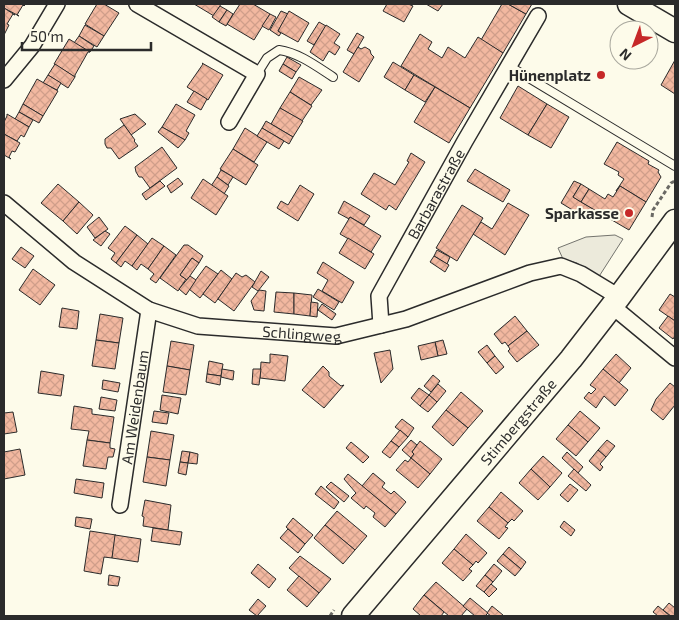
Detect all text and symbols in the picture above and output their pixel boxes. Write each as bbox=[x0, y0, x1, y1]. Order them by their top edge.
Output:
scale bar bbox=[22, 20, 151, 52]
north arrow bbox=[609, 20, 659, 70]
text: 50 m bbox=[30, 27, 64, 45]
text: N bbox=[616, 45, 634, 65]
place label: Hünenplatz bbox=[509, 66, 591, 84]
marker: Hünenplatz bbox=[595, 69, 607, 81]
street label: Barbarastraße bbox=[403, 145, 468, 242]
place label: Sparkasse bbox=[545, 204, 619, 222]
marker: Sparkasse bbox=[623, 207, 635, 219]
street label: Schlingweg bbox=[262, 322, 343, 346]
street label: Am Weidenbaum bbox=[117, 349, 152, 465]
street label: Stimbergstraße bbox=[476, 375, 560, 468]

